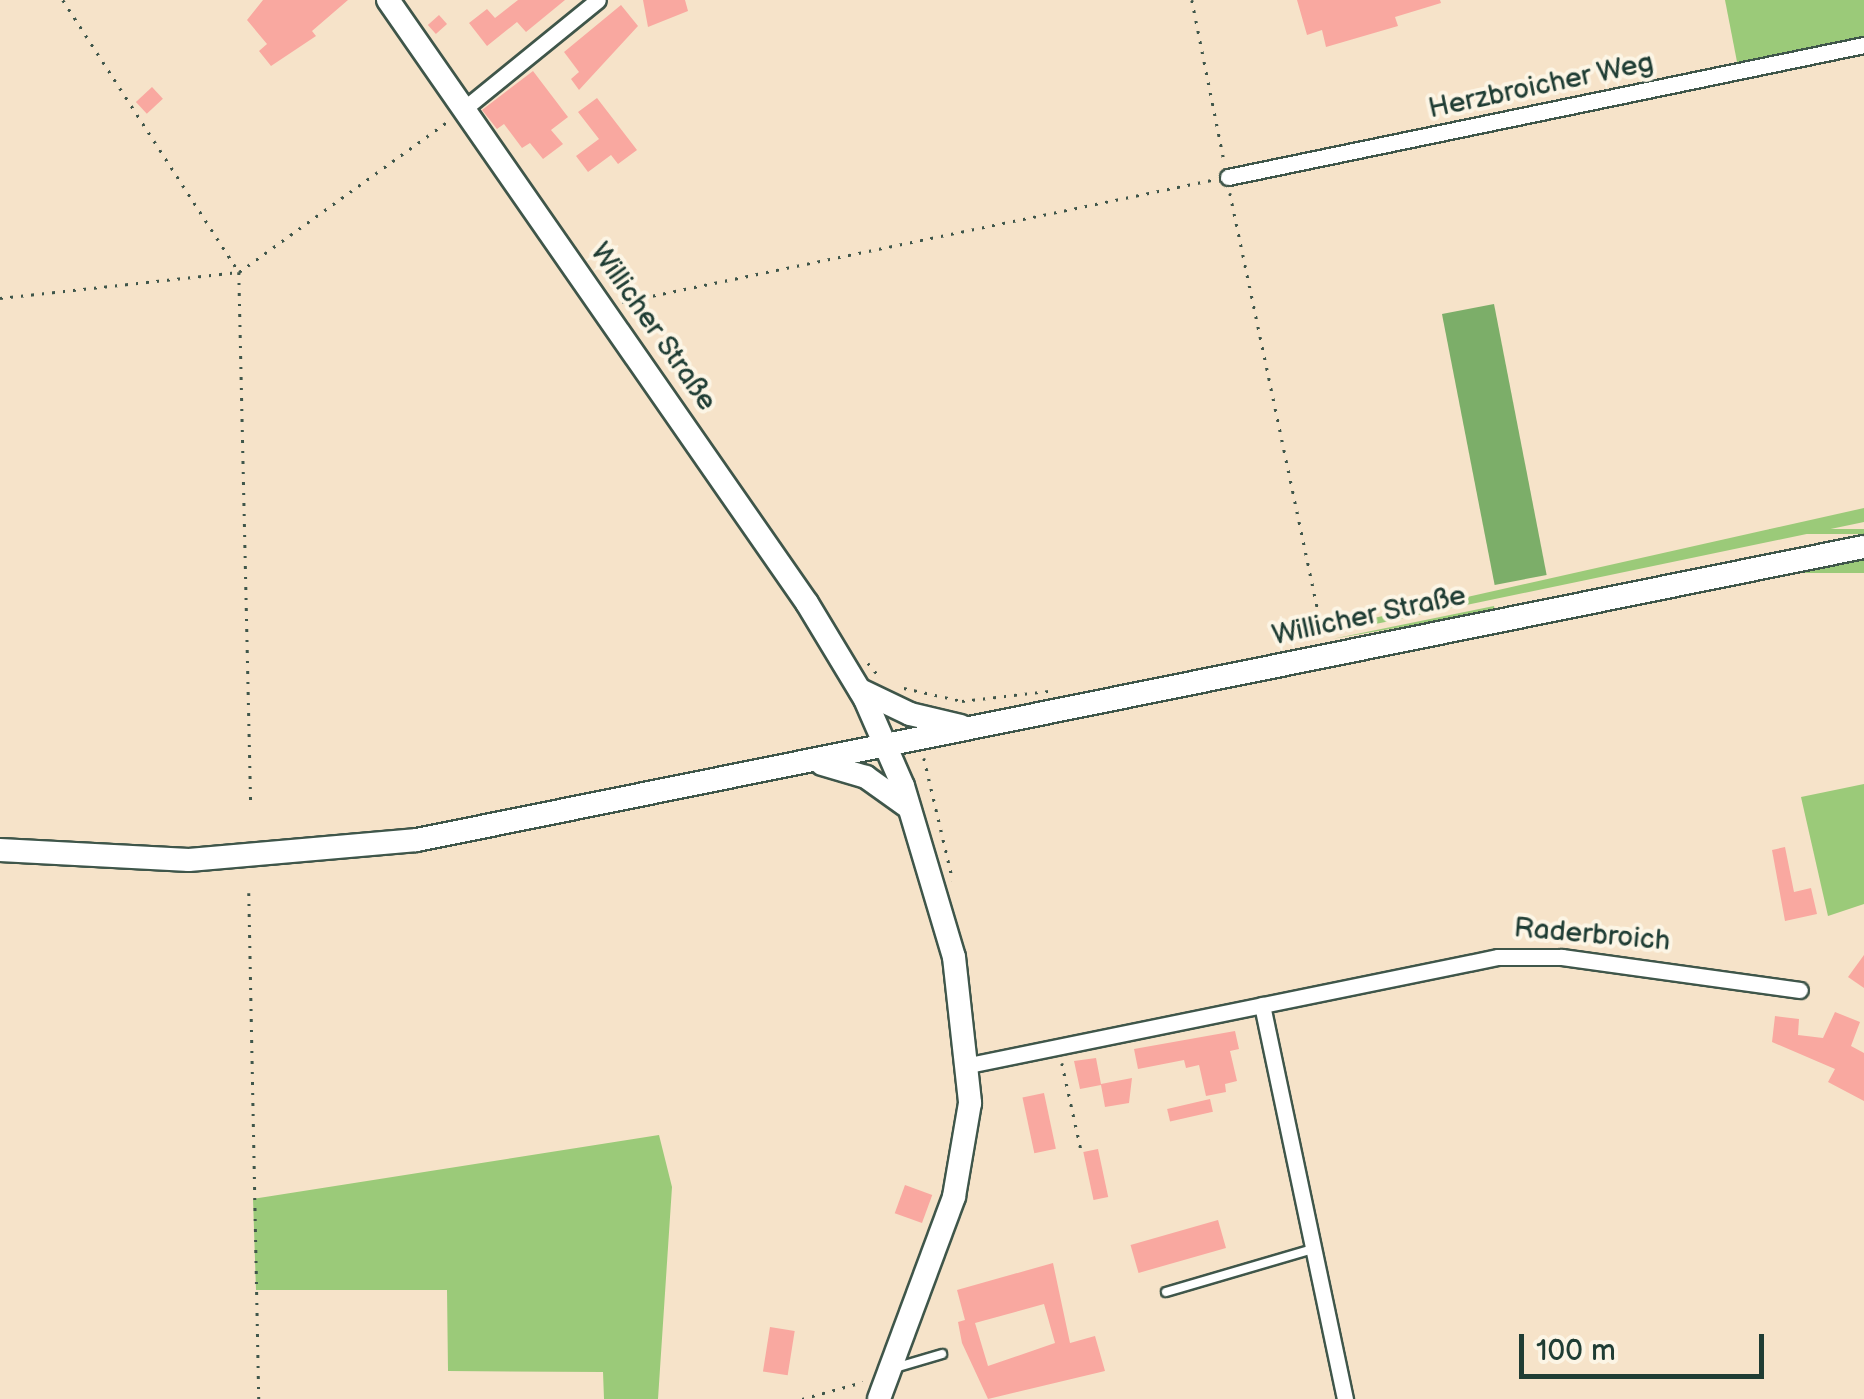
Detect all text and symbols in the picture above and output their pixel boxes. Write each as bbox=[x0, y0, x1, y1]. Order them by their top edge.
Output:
street label: Herzbroicher Weg bbox=[1425, 46, 1657, 126]
street label: Willicher Straße bbox=[583, 236, 723, 418]
street label: Willicher Straße bbox=[1269, 579, 1469, 653]
street label: Raderbroich bbox=[1513, 911, 1671, 959]
scale bar bbox=[1524, 1314, 1769, 1376]
text: 100 m bbox=[1536, 1333, 1616, 1369]

